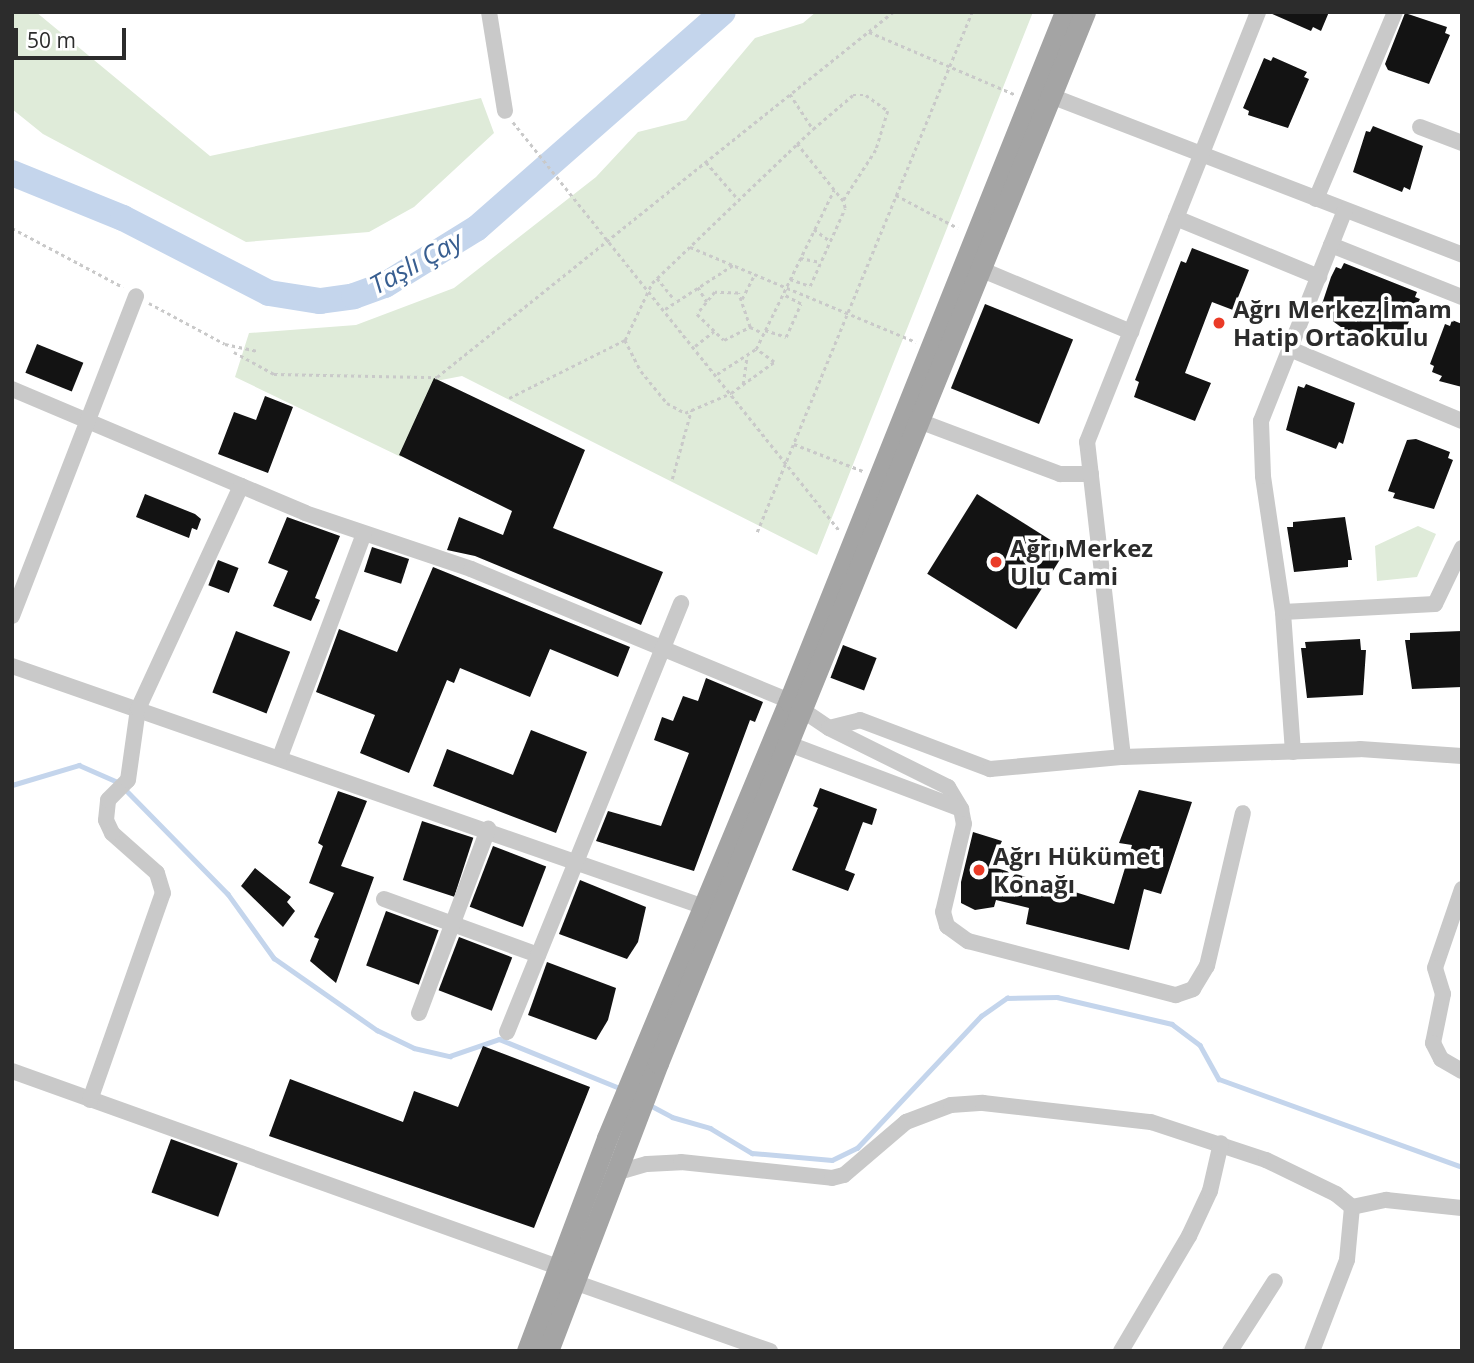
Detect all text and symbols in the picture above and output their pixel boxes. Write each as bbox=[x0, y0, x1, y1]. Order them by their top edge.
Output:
scale bar bbox=[18, 14, 130, 58]
text: 50 m bbox=[27, 26, 76, 54]
water label: Taşlı Çay bbox=[364, 225, 468, 301]
place label: Ağrı Merkez İmam Hatip Ortaokulu bbox=[1233, 295, 1452, 351]
marker: Ağrı Merkez İmam Hatip Ortaokulu bbox=[1211, 315, 1227, 331]
place label: Ağrı Merkez Ulu Cami bbox=[1010, 534, 1153, 590]
marker: Ağrı Merkez Ulu Cami bbox=[988, 554, 1004, 570]
place label: Ağrı Hükümet Konağı bbox=[993, 842, 1161, 898]
marker: Ağrı Hükümet Konağı bbox=[971, 862, 987, 878]

